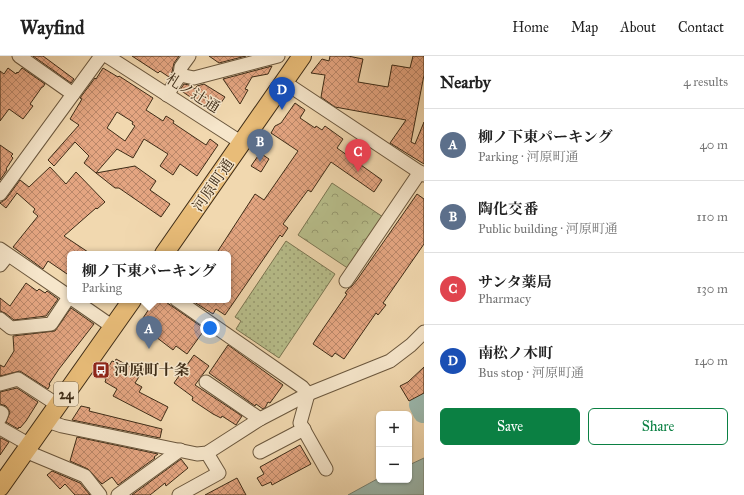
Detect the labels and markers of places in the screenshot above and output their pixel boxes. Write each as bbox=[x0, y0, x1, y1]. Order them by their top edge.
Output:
pin: D bbox=[269, 77, 295, 110]
pin: B bbox=[247, 129, 273, 162]
pin: C bbox=[345, 139, 371, 172]
pin: A bbox=[136, 316, 162, 349]
bus stop icon: 河原町十条 bbox=[91, 360, 111, 380]
place label: 河原町十条 bbox=[114, 361, 189, 379]

